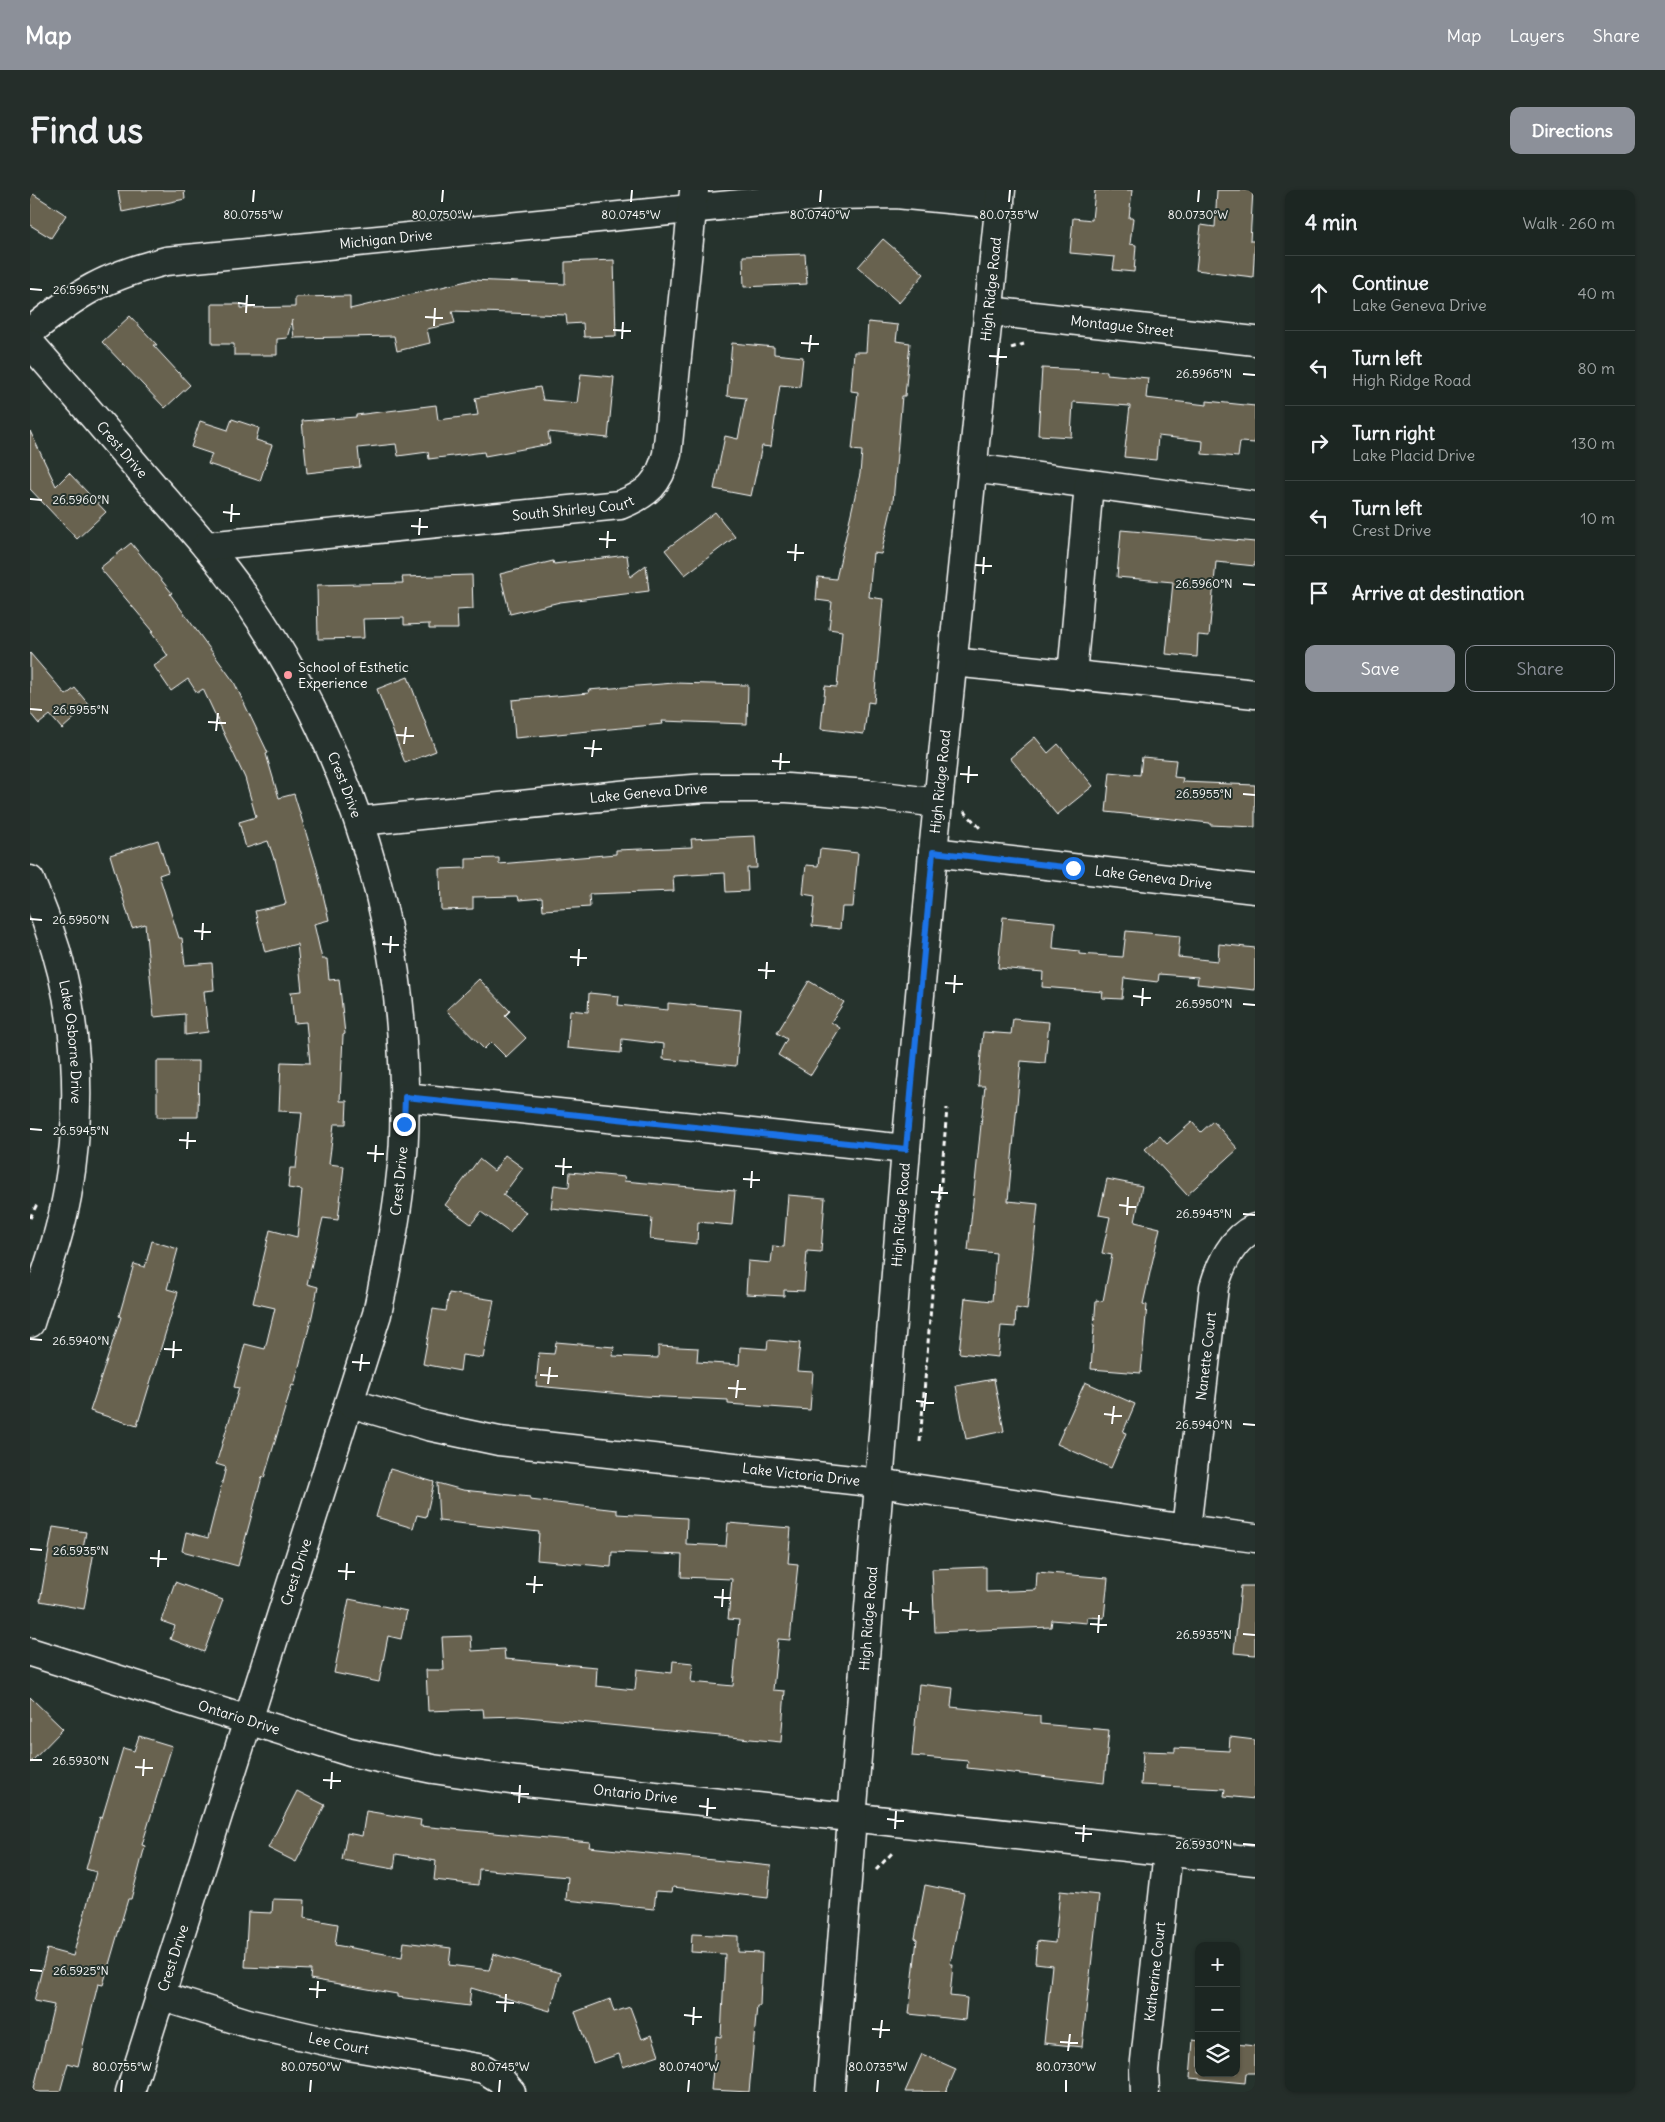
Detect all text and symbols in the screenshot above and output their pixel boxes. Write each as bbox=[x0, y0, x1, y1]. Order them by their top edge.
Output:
text: Map bbox=[25, 20, 72, 50]
text: Map bbox=[1446, 24, 1481, 47]
text: Layers bbox=[1509, 24, 1565, 47]
text: Share bbox=[1593, 24, 1640, 47]
button: Directions bbox=[1510, 107, 1635, 154]
text: Find us bbox=[30, 108, 143, 152]
text: 80.0755°W bbox=[223, 207, 283, 222]
text: 80.0750°W bbox=[412, 207, 472, 222]
text: 80.0745°W bbox=[601, 207, 661, 222]
text: 80.0740°W bbox=[790, 207, 850, 222]
text: 80.0735°W bbox=[979, 207, 1039, 222]
text: 80.0730°W bbox=[1168, 207, 1228, 222]
text: 4 min bbox=[1305, 209, 1357, 236]
text: Walk · 260 m bbox=[1523, 213, 1615, 233]
street label: Michigan Drive bbox=[339, 226, 433, 253]
street label: High Ridge Road bbox=[977, 236, 1005, 342]
text: Continue bbox=[1352, 271, 1429, 295]
icon: ahead bbox=[1305, 279, 1333, 307]
text: 26.5965°N bbox=[53, 282, 109, 297]
text: 40 m bbox=[1577, 283, 1615, 303]
text: Lake Geneva Drive bbox=[1352, 295, 1487, 315]
street label: Montague Street bbox=[1069, 311, 1175, 341]
text: Turn left bbox=[1352, 346, 1422, 370]
icon: left bbox=[1305, 354, 1333, 382]
text: 80 m bbox=[1577, 358, 1615, 378]
text: 26.5965°N bbox=[1176, 366, 1232, 381]
text: High Ridge Road bbox=[1352, 370, 1471, 390]
street label: Crest Drive bbox=[93, 417, 152, 482]
text: Turn right bbox=[1352, 421, 1435, 445]
icon: right bbox=[1305, 429, 1333, 457]
text: 130 m bbox=[1571, 433, 1615, 453]
text: Lake Placid Drive bbox=[1352, 445, 1475, 465]
street label: South Shirley Court bbox=[511, 491, 637, 525]
text: 26.5960°N bbox=[53, 492, 109, 507]
text: Turn left bbox=[1352, 496, 1422, 520]
icon: left bbox=[1305, 504, 1333, 532]
text: 10 m bbox=[1580, 508, 1615, 528]
text: Crest Drive bbox=[1352, 520, 1431, 540]
text: 26.5960°N bbox=[1176, 576, 1232, 591]
icon: arrive bbox=[1305, 579, 1333, 607]
text: Arrive at destination bbox=[1352, 581, 1525, 605]
button: Save bbox=[1305, 645, 1455, 692]
button: Share bbox=[1465, 645, 1615, 692]
place label: School of Esthetic Experience bbox=[298, 658, 409, 692]
marker: School of Esthetic Experience bbox=[282, 669, 294, 681]
text: 26.5955°N bbox=[53, 702, 109, 717]
street label: High Ridge Road bbox=[926, 729, 955, 834]
street label: Crest Drive bbox=[324, 749, 366, 820]
street label: Lake Geneva Drive bbox=[589, 779, 708, 807]
text: 26.5955°N bbox=[1176, 786, 1232, 801]
route start bbox=[1062, 857, 1085, 880]
street label: Lake Geneva Drive bbox=[1094, 862, 1213, 893]
text: 26.5950°N bbox=[53, 912, 109, 927]
street label: Lake Osborne Drive bbox=[55, 978, 85, 1104]
text: 26.5950°N bbox=[1176, 996, 1232, 1011]
route end bbox=[393, 1113, 416, 1136]
text: 26.5945°N bbox=[53, 1123, 109, 1138]
street label: Crest Drive bbox=[386, 1145, 412, 1217]
street label: High Ridge Road bbox=[888, 1162, 914, 1268]
text: 26.5945°N bbox=[1176, 1206, 1232, 1221]
street label: Nanette Court bbox=[1192, 1311, 1220, 1401]
text: 26.5940°N bbox=[53, 1333, 109, 1348]
text: 26.5940°N bbox=[1176, 1417, 1232, 1432]
street label: Lake Victoria Drive bbox=[741, 1459, 861, 1490]
street label: Crest Drive bbox=[277, 1536, 315, 1608]
text: 26.5935°N bbox=[53, 1543, 109, 1558]
street label: High Ridge Road bbox=[855, 1566, 881, 1671]
text: 26.5935°N bbox=[1176, 1627, 1232, 1642]
street label: Ontario Drive bbox=[196, 1696, 282, 1739]
text: 26.5930°N bbox=[53, 1753, 109, 1768]
street label: Ontario Drive bbox=[592, 1780, 679, 1807]
text: 26.5930°N bbox=[1176, 1837, 1232, 1852]
street label: Katherine Court bbox=[1140, 1920, 1169, 2022]
street label: Crest Drive bbox=[154, 1922, 192, 1994]
map controls bbox=[1195, 1942, 1240, 2077]
button: + bbox=[1195, 1942, 1240, 1987]
text: 26.5925°N bbox=[53, 1963, 109, 1978]
button: − bbox=[1195, 1987, 1240, 2032]
street label: Lee Court bbox=[307, 2028, 370, 2058]
button: layers bbox=[1195, 2032, 1240, 2077]
text: 80.0755°W bbox=[92, 2059, 152, 2074]
text: 80.0750°W bbox=[281, 2059, 341, 2074]
text: 80.0745°W bbox=[470, 2059, 530, 2074]
text: 80.0740°W bbox=[659, 2059, 719, 2074]
text: 80.0735°W bbox=[848, 2059, 908, 2074]
text: 80.0730°W bbox=[1036, 2059, 1096, 2074]

